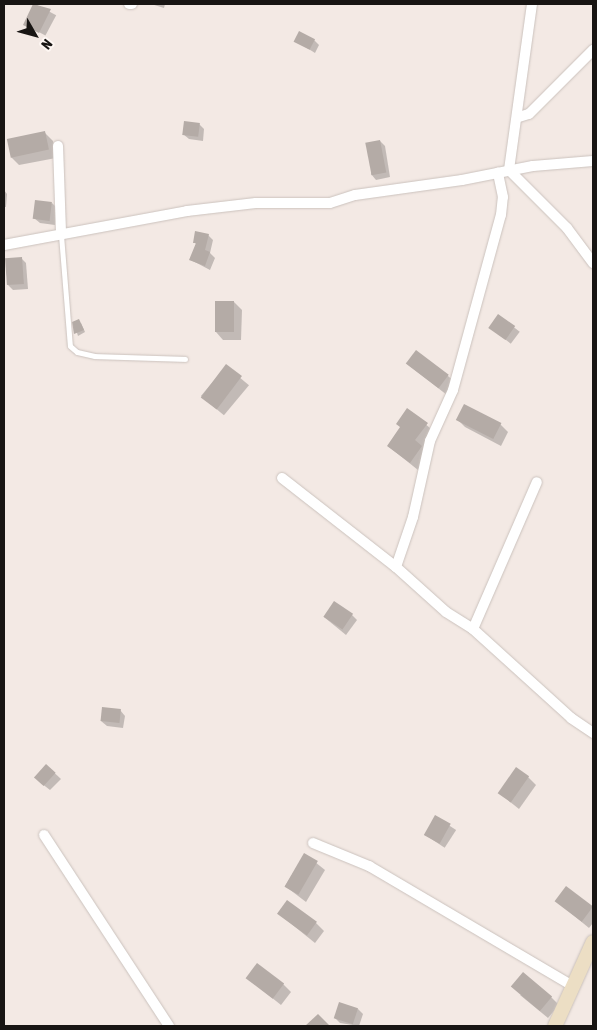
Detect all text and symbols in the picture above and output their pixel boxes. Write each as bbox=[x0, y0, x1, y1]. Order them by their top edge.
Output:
north arrow bbox=[10, 10, 60, 60]
text: N bbox=[38, 36, 56, 52]

